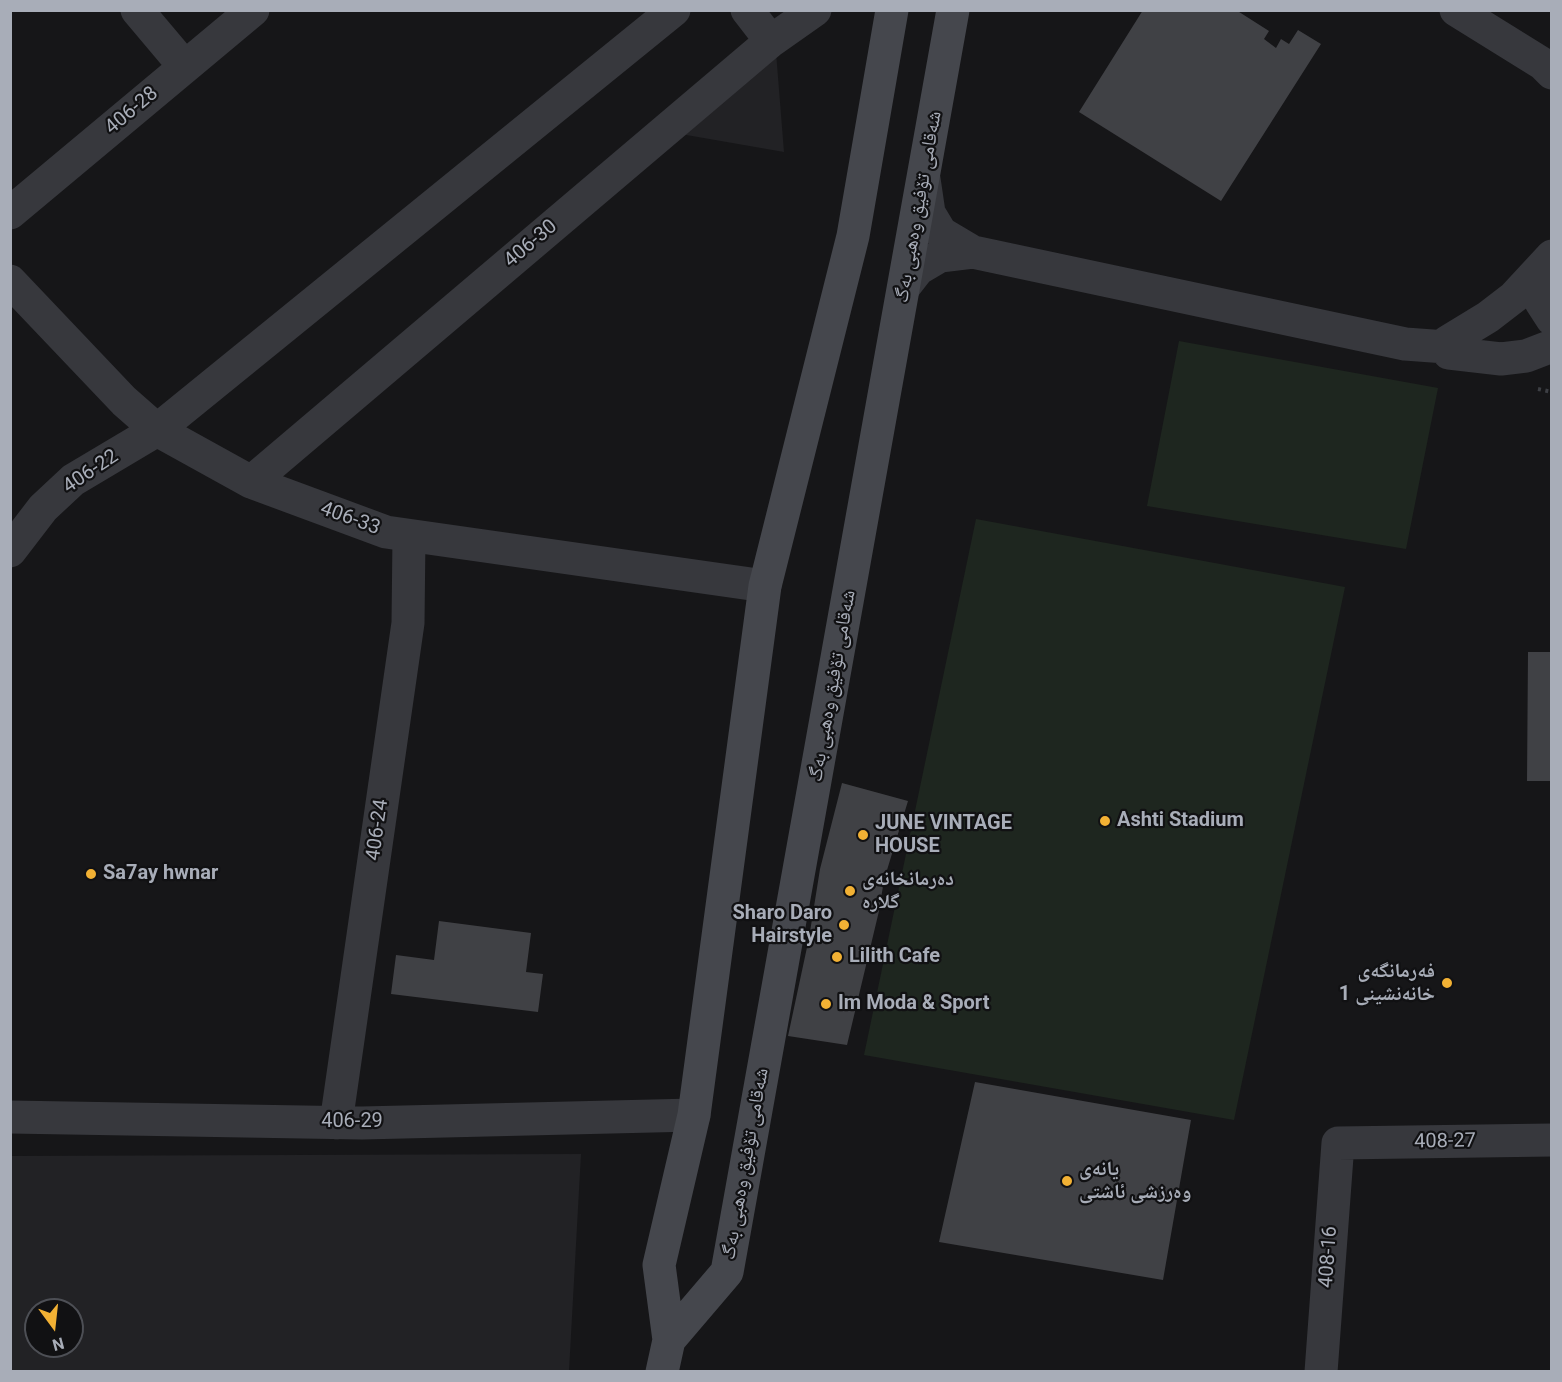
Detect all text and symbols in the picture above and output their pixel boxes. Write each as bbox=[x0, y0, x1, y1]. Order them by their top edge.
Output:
street label: 406-28 bbox=[101, 82, 163, 140]
street label: شەقامی تۆفیق وەهبی بەگ bbox=[890, 109, 948, 305]
street label: 406-30 bbox=[500, 215, 562, 273]
street label: 406-22 bbox=[59, 445, 123, 499]
street label: 406-33 bbox=[317, 497, 383, 541]
street label: شەقامی تۆفیق وەهبی بەگ bbox=[804, 588, 862, 784]
street label: 406-24 bbox=[362, 798, 394, 862]
place label: Ashti Stadium bbox=[1117, 809, 1244, 833]
place label: JUNE VINTAGE HOUSE bbox=[875, 812, 1012, 859]
marker: Ashti Stadium bbox=[1098, 814, 1112, 828]
marker: JUNE VINTAGE HOUSE bbox=[856, 828, 870, 842]
place label: Sa7ay hwnar bbox=[103, 862, 218, 886]
marker: Sa7ay hwnar bbox=[84, 867, 98, 881]
place label: دەرمانخانەی گلارە bbox=[862, 868, 954, 915]
marker: دەرمانخانەی گلارە bbox=[843, 884, 857, 898]
place label: Sharo Daro Hairstyle bbox=[732, 902, 832, 949]
marker: Sharo Daro Hairstyle bbox=[837, 918, 851, 932]
place label: Lilith Cafe bbox=[849, 945, 940, 969]
marker: Lilith Cafe bbox=[830, 950, 844, 964]
place label: فەرمانگەی خانەنشینی 1 bbox=[1339, 960, 1435, 1007]
marker: فەرمانگەی خانەنشینی 1 bbox=[1440, 976, 1454, 990]
place label: Im Moda & Sport bbox=[838, 992, 989, 1016]
marker: Im Moda & Sport bbox=[819, 997, 833, 1011]
street label: شەقامی تۆفیق وەهبی بەگ bbox=[717, 1066, 775, 1262]
street label: 406-29 bbox=[321, 1110, 383, 1134]
street label: 408-27 bbox=[1414, 1129, 1476, 1155]
place label: یانەی وەرزشی ئاشتی bbox=[1079, 1158, 1192, 1205]
marker: یانەی وەرزشی ئاشتی bbox=[1060, 1174, 1074, 1188]
street label: 408-16 bbox=[1315, 1225, 1343, 1289]
north arrow bbox=[24, 1298, 84, 1358]
text: N bbox=[50, 1333, 66, 1355]

